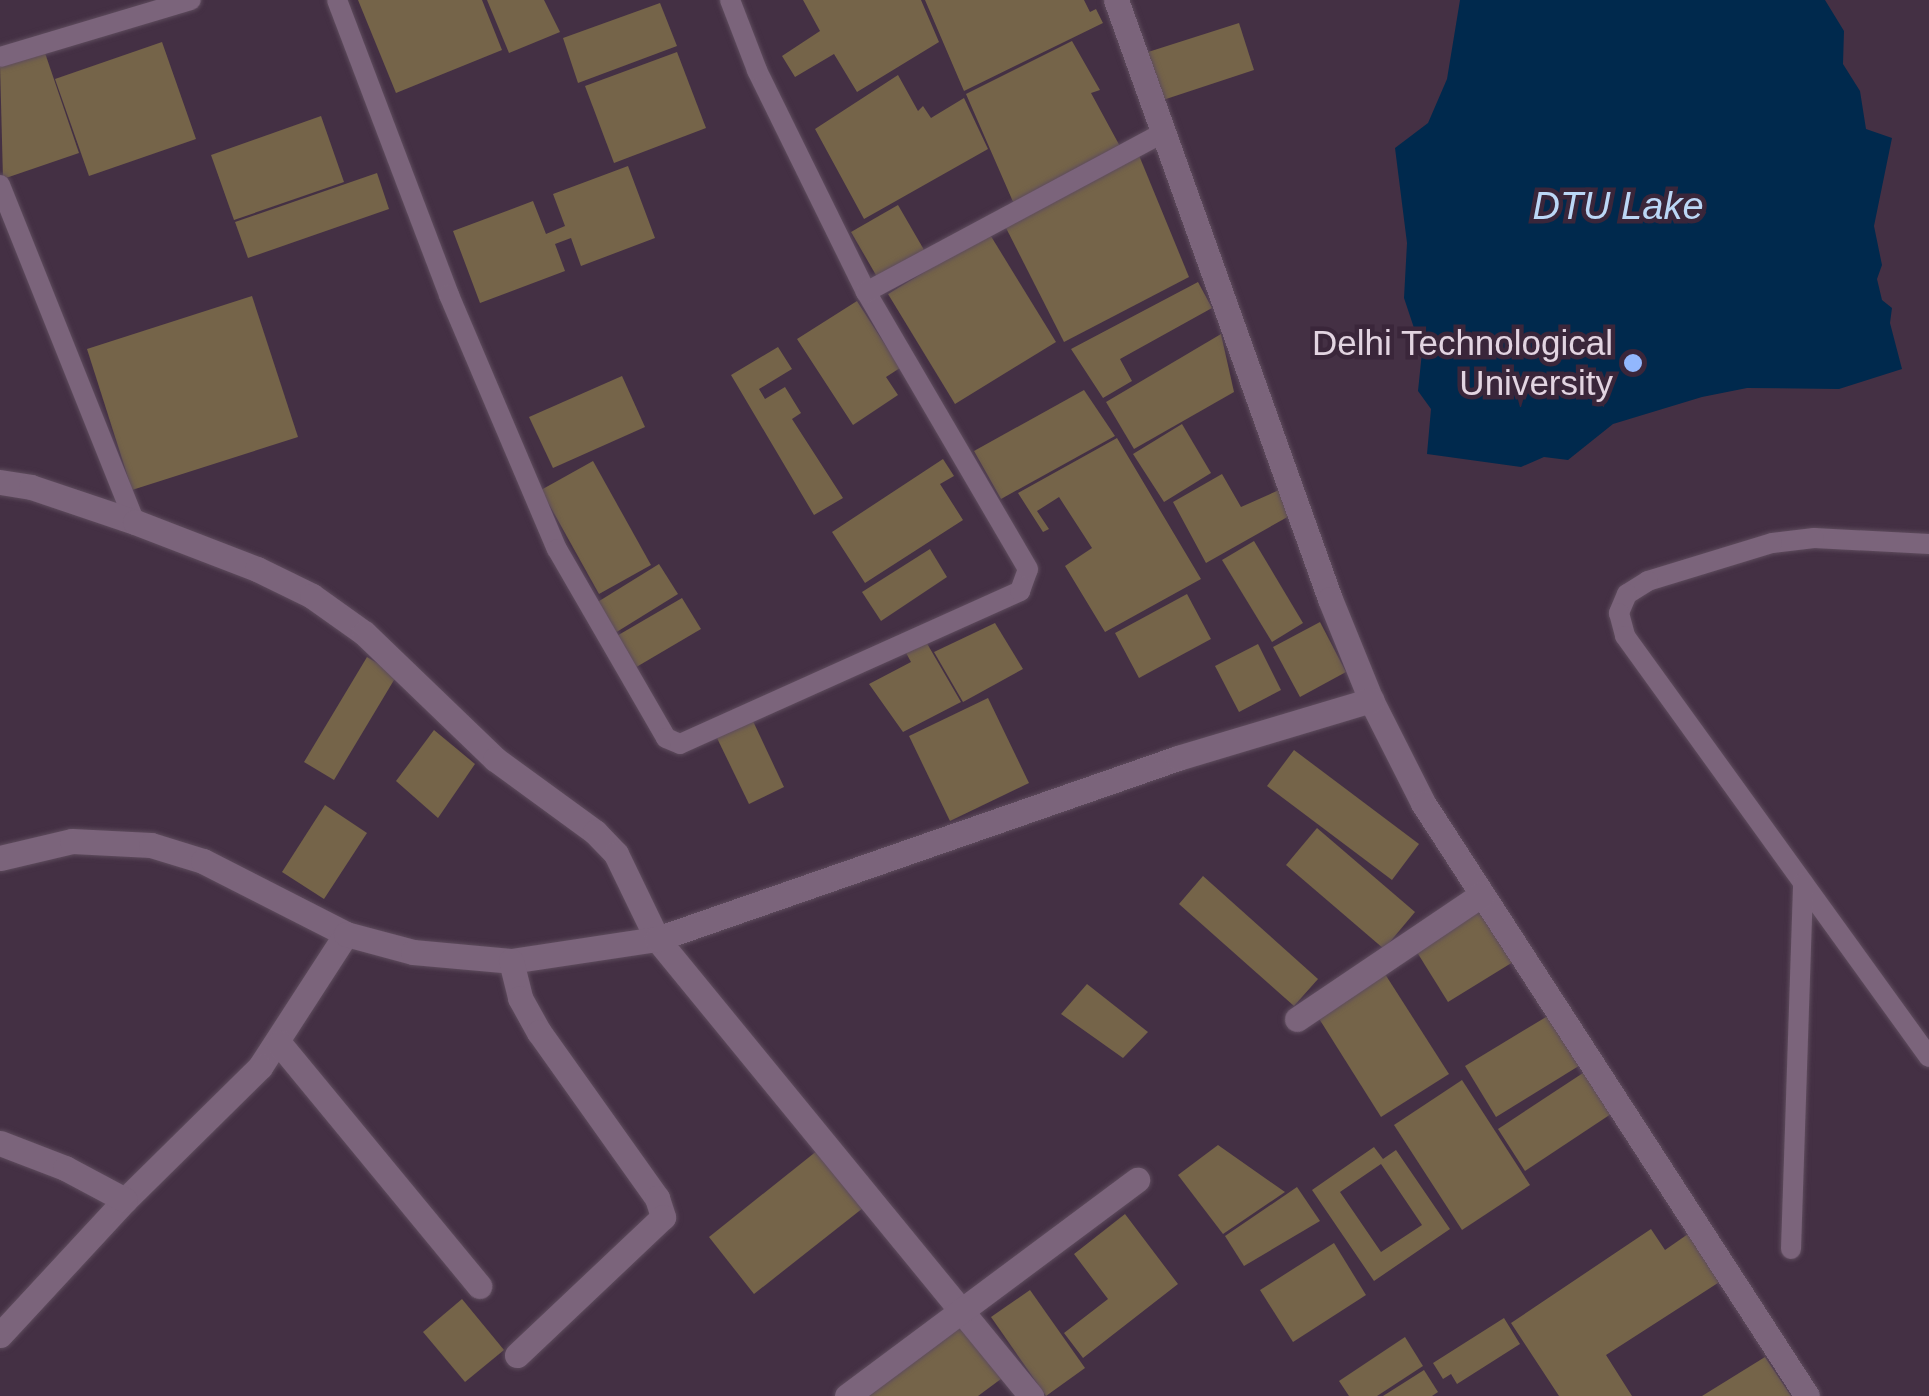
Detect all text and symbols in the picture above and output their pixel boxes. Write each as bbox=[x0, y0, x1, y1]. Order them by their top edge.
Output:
water label: DTU Lake bbox=[1532, 184, 1704, 230]
place label: Delhi Technological University bbox=[1311, 322, 1613, 404]
marker: Delhi Technological University bbox=[1622, 352, 1644, 374]

